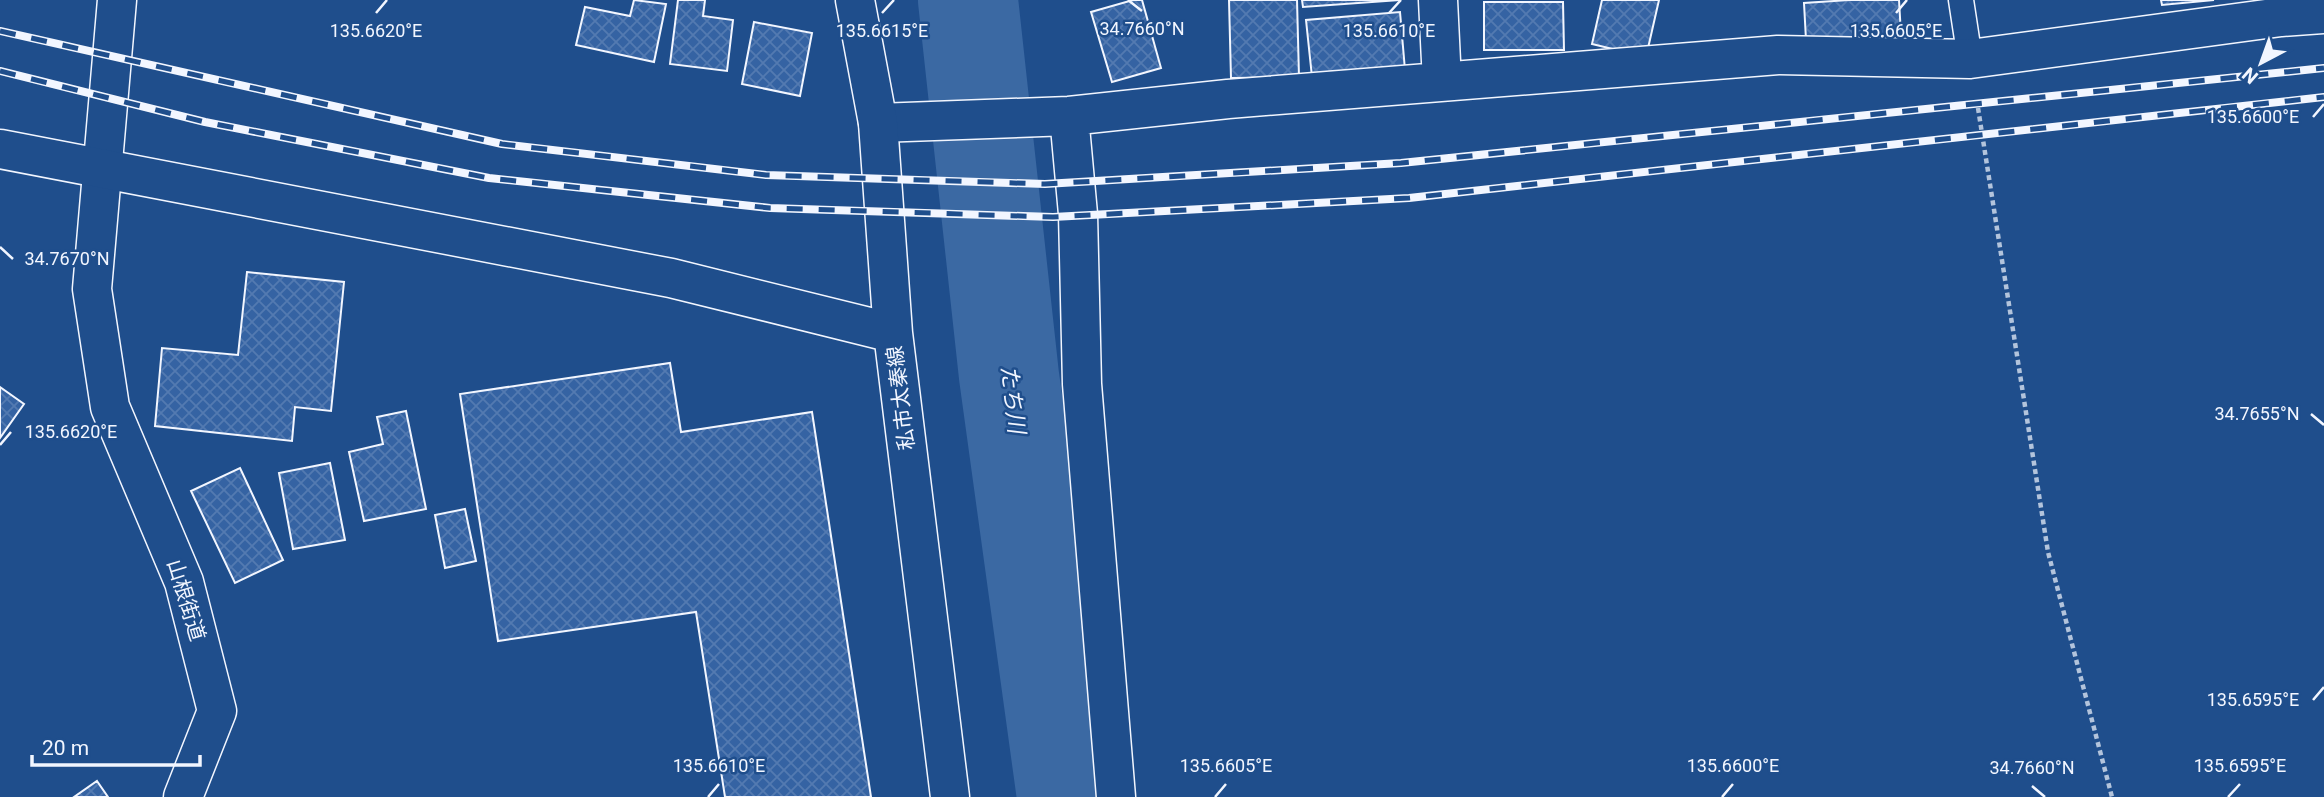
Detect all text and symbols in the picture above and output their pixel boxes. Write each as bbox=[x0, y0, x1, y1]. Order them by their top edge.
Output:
text: 34.7660°N bbox=[1099, 18, 1185, 39]
text: 135.6620°E bbox=[330, 20, 422, 41]
text: 135.6615°E bbox=[836, 20, 928, 41]
text: 135.6610°E bbox=[1343, 20, 1435, 41]
text: 135.6605°E bbox=[1850, 20, 1942, 41]
north arrow bbox=[2226, 28, 2296, 98]
text: N bbox=[2238, 62, 2263, 89]
text: 135.6600°E bbox=[2207, 106, 2299, 127]
text: 34.7670°N bbox=[24, 248, 110, 269]
street label: 私市太秦線 bbox=[883, 344, 919, 452]
water label: たち川 bbox=[995, 363, 1030, 438]
text: 34.7655°N bbox=[2214, 403, 2300, 424]
text: 135.6620°E bbox=[25, 421, 117, 442]
street label: 山根街道 bbox=[162, 556, 210, 644]
text: 135.6595°E bbox=[2207, 689, 2299, 710]
scale bar bbox=[32, 724, 200, 768]
text: 20 m bbox=[42, 736, 89, 760]
text: 135.6610°E bbox=[673, 755, 765, 776]
text: 135.6605°E bbox=[1180, 755, 1272, 776]
text: 135.6600°E bbox=[1687, 755, 1779, 776]
text: 135.6595°E bbox=[2194, 755, 2286, 776]
text: 34.7660°N bbox=[1989, 757, 2075, 778]

